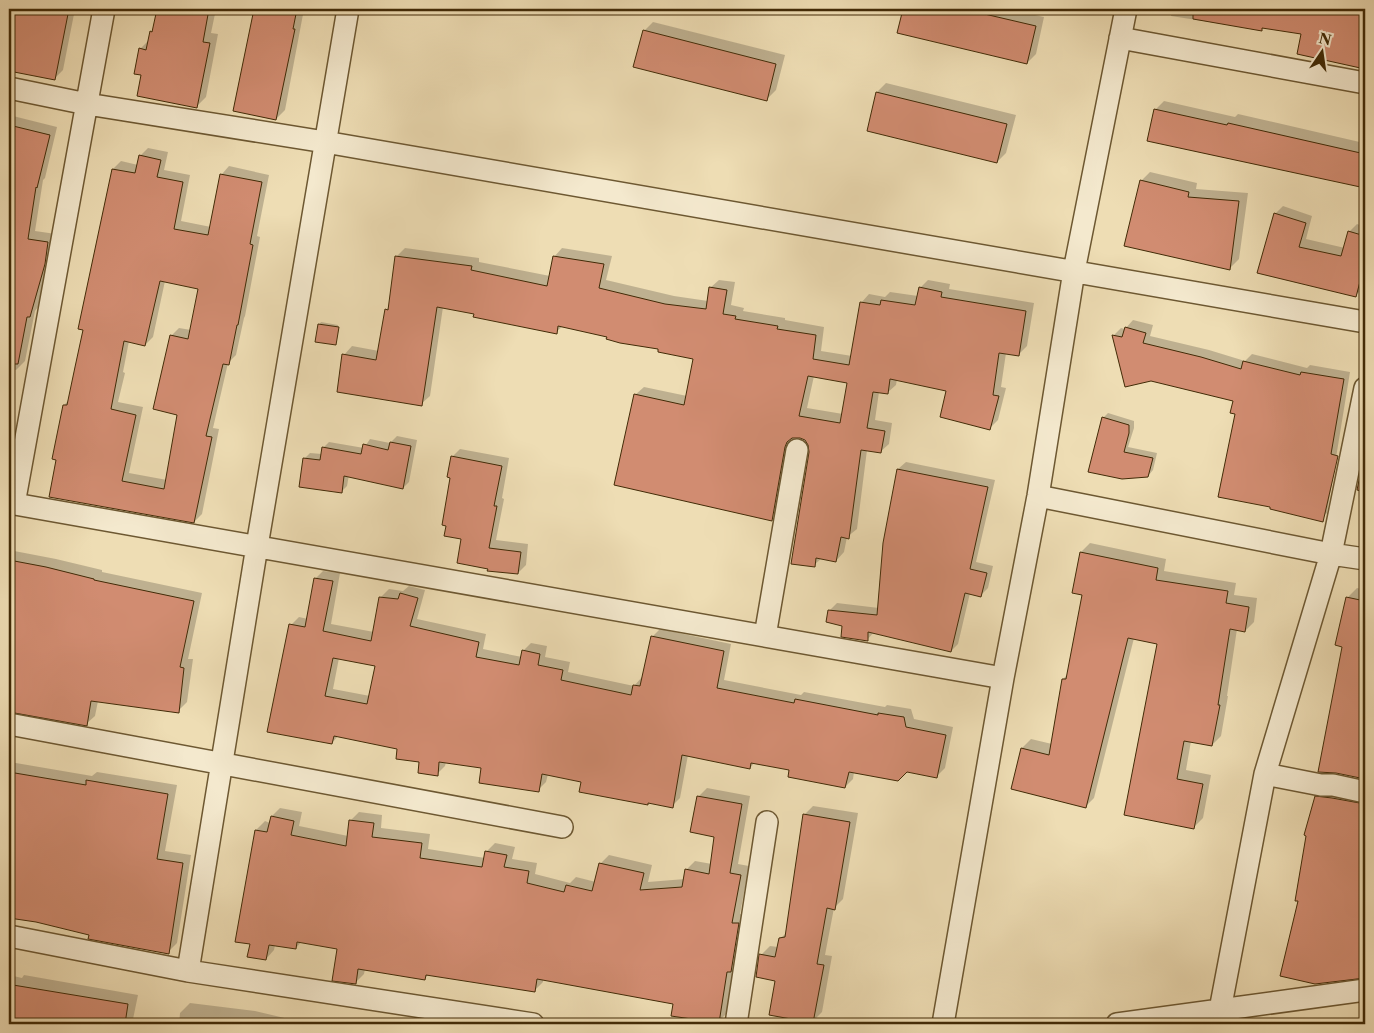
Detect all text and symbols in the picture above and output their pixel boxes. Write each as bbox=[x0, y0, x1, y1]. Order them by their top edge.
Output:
north arrow bbox=[1296, 28, 1346, 78]
text: N bbox=[1317, 29, 1333, 49]

